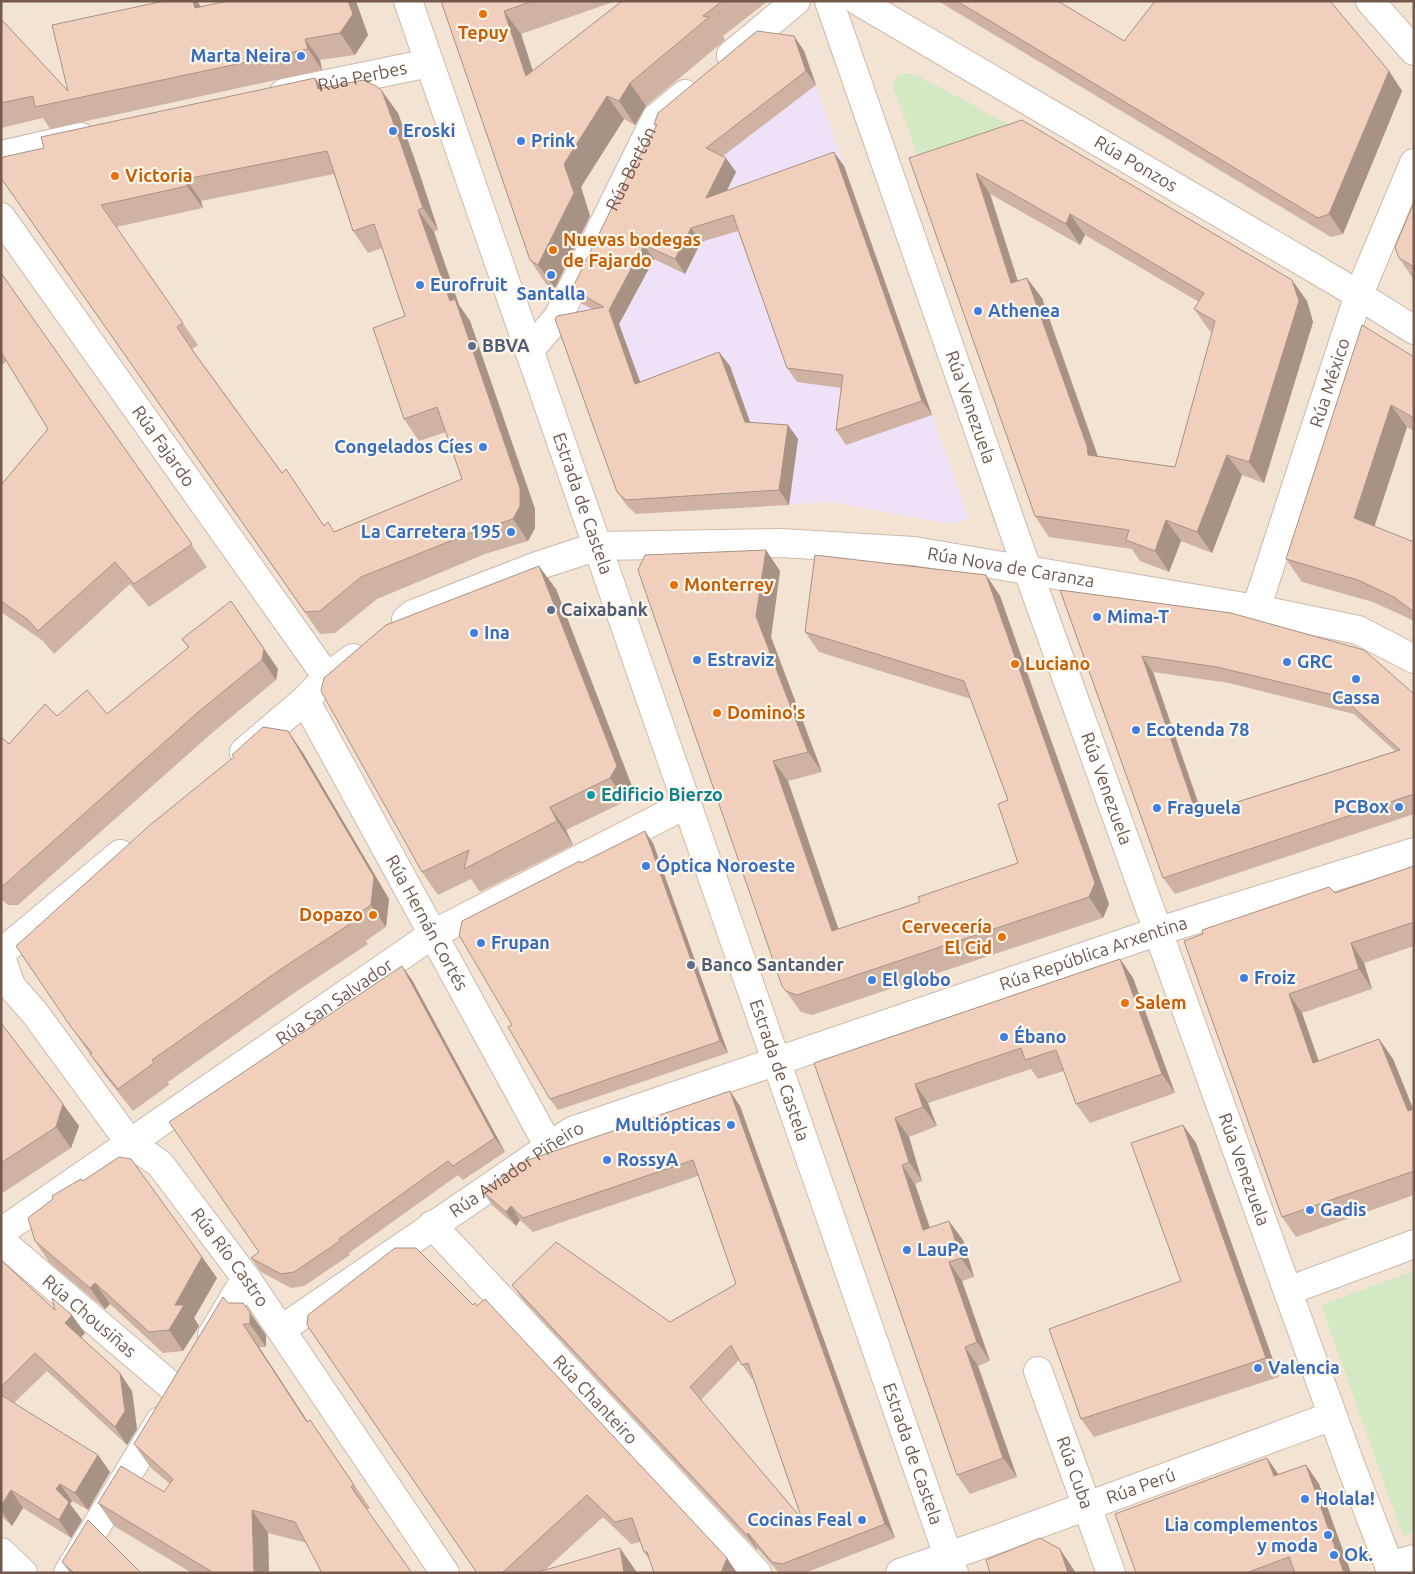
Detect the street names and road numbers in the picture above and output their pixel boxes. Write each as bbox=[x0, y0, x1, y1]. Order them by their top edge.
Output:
street label: Rúa Perbes bbox=[316, 57, 409, 95]
street label: Rúa Bertón bbox=[601, 123, 659, 213]
street label: Rúa Ponzos bbox=[1091, 131, 1182, 195]
street label: Rúa México bbox=[1305, 335, 1353, 430]
street label: Rúa Venezuela bbox=[942, 348, 1000, 466]
street label: Rúa Fajardo bbox=[129, 401, 200, 490]
street label: Estrada de Castela bbox=[550, 430, 617, 577]
street label: Rúa Nova de Caranza bbox=[926, 542, 1096, 590]
street label: Rúa Venezuela bbox=[1078, 729, 1137, 847]
street label: Rúa Hernán Cortés bbox=[383, 851, 473, 994]
street label: Rúa República Arxentina bbox=[997, 912, 1190, 994]
street label: Rúa San Salvador bbox=[272, 954, 396, 1048]
street label: Estrada de Castela bbox=[747, 996, 814, 1144]
street label: Rúa Venezuela bbox=[1215, 1110, 1274, 1228]
street label: Rúa Aviador Piñeiro bbox=[445, 1117, 586, 1221]
street label: Rúa Río Castro bbox=[188, 1203, 273, 1310]
street label: Rúa Chousiñas bbox=[39, 1270, 141, 1361]
street label: Rúa Chanteiro bbox=[549, 1350, 642, 1448]
street label: Estrada de Castela bbox=[880, 1380, 947, 1527]
street label: Rúa Cuba bbox=[1053, 1433, 1098, 1511]
street label: Rúa Perú bbox=[1103, 1463, 1178, 1507]

